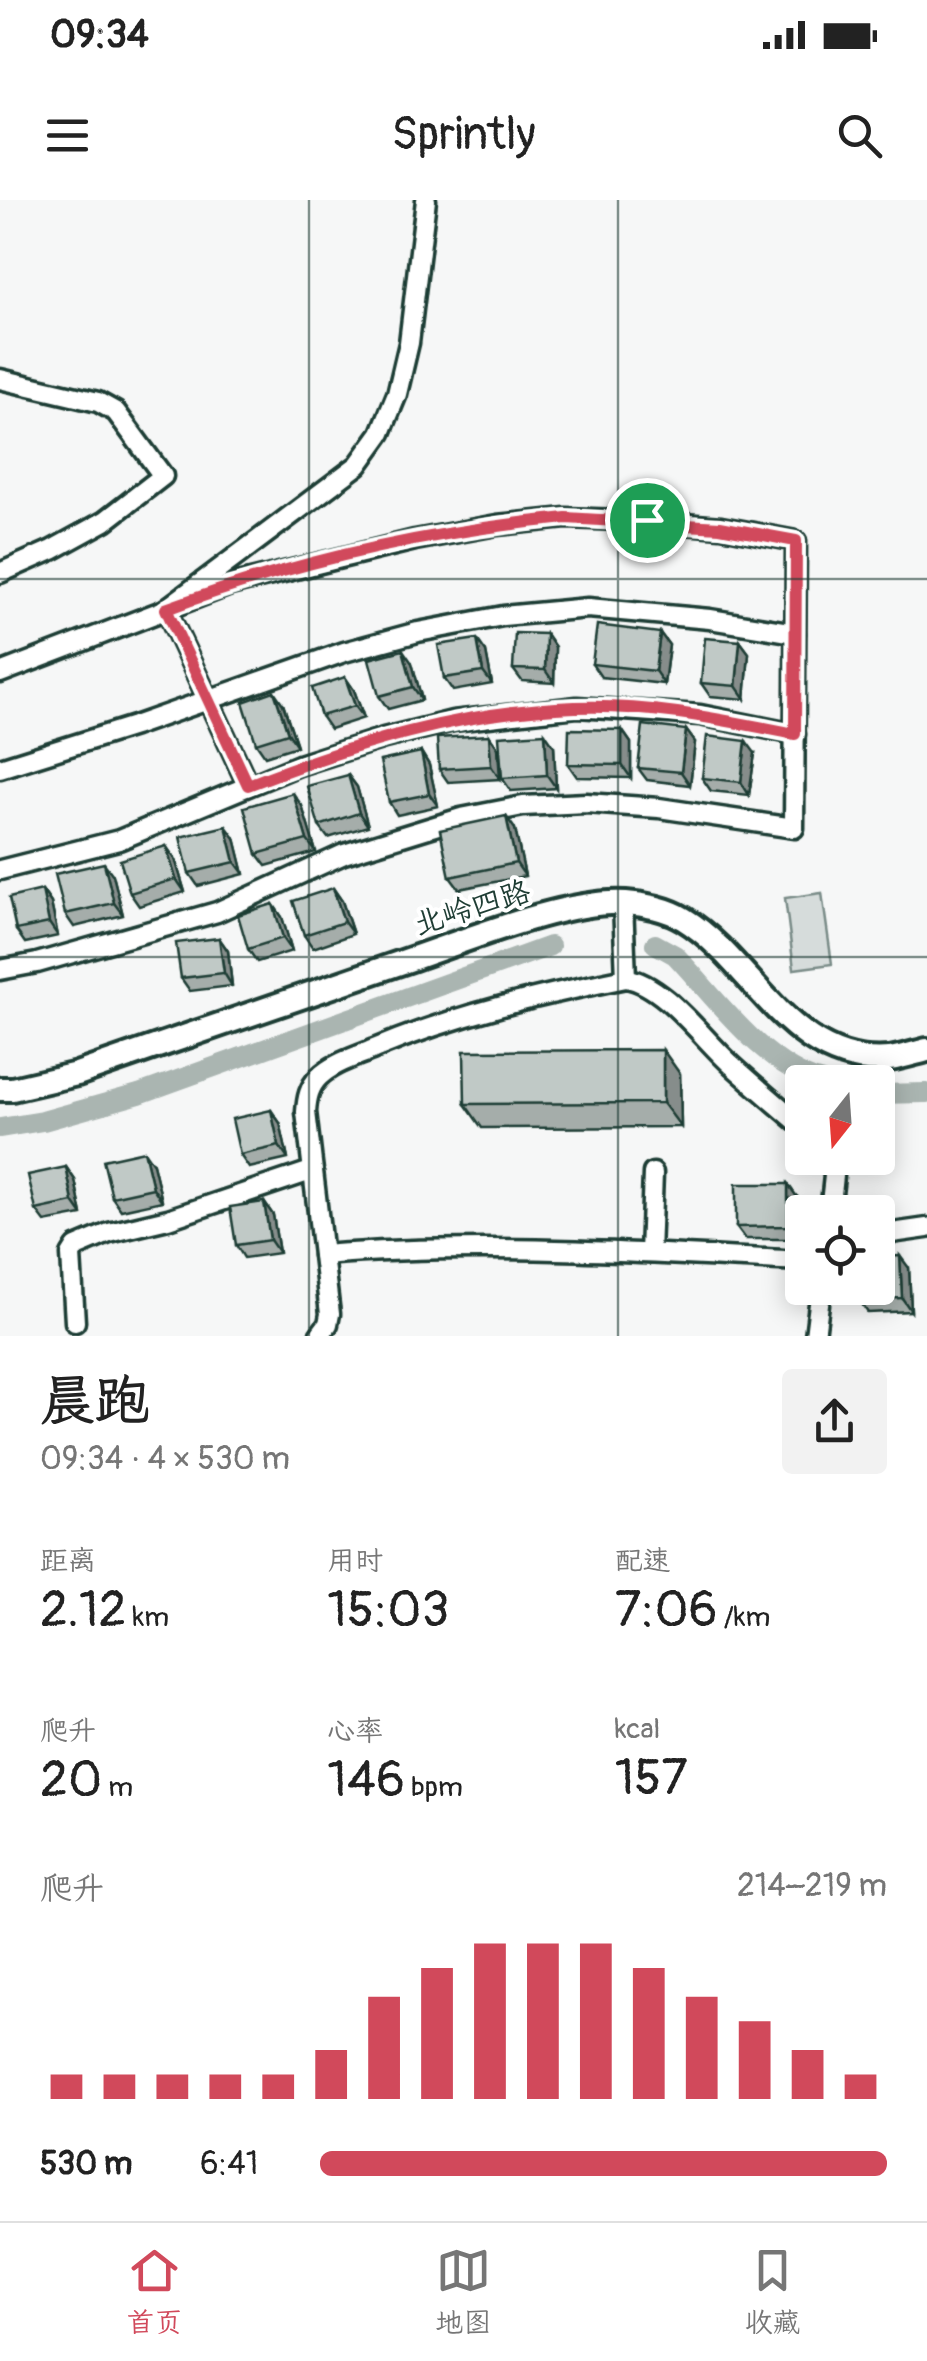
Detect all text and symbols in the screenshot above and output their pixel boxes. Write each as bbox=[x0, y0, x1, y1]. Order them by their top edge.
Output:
text: 09:34 bbox=[50, 11, 149, 59]
text: Sprintly bbox=[391, 107, 536, 163]
icon: menu bbox=[40, 108, 95, 163]
icon: search bbox=[832, 108, 887, 163]
pin bbox=[605, 478, 690, 563]
icon: arrive bbox=[620, 493, 675, 548]
street label: 北岭四路 bbox=[409, 873, 535, 943]
north arrow bbox=[785, 1065, 895, 1175]
map controls bbox=[785, 1065, 895, 1305]
button: locate bbox=[785, 1195, 895, 1305]
text: 晨跑 bbox=[40, 1367, 150, 1436]
button: share bbox=[782, 1369, 887, 1474]
text: 09:34 · 4 × 530 m bbox=[40, 1439, 290, 1479]
text: 距离 bbox=[40, 1544, 96, 1579]
text: 用时 bbox=[327, 1544, 383, 1579]
text: 配速 bbox=[615, 1544, 671, 1579]
text: 2.12 bbox=[40, 1579, 126, 1642]
text: 15:03 bbox=[327, 1579, 449, 1642]
text: 7:06 bbox=[615, 1579, 718, 1642]
text: km bbox=[126, 1600, 169, 1635]
text: /km bbox=[718, 1600, 770, 1635]
text: kcal bbox=[615, 1712, 660, 1747]
text: 爬升 bbox=[40, 1714, 96, 1749]
text: 心率 bbox=[327, 1714, 383, 1749]
text: 157 bbox=[615, 1747, 688, 1810]
text: 20 bbox=[40, 1749, 102, 1812]
text: 146 bbox=[327, 1749, 405, 1812]
text: m bbox=[102, 1770, 133, 1805]
text: bpm bbox=[405, 1770, 463, 1805]
text: 214–219 m bbox=[737, 1866, 887, 1906]
text: 爬升 bbox=[40, 1869, 104, 1909]
text: 530 m bbox=[40, 2144, 132, 2184]
text: 6:41 bbox=[200, 2144, 258, 2184]
tab: 首页 bbox=[126, 2243, 183, 2341]
tab: 地图 bbox=[435, 2243, 492, 2341]
tab: 收藏 bbox=[744, 2243, 801, 2341]

